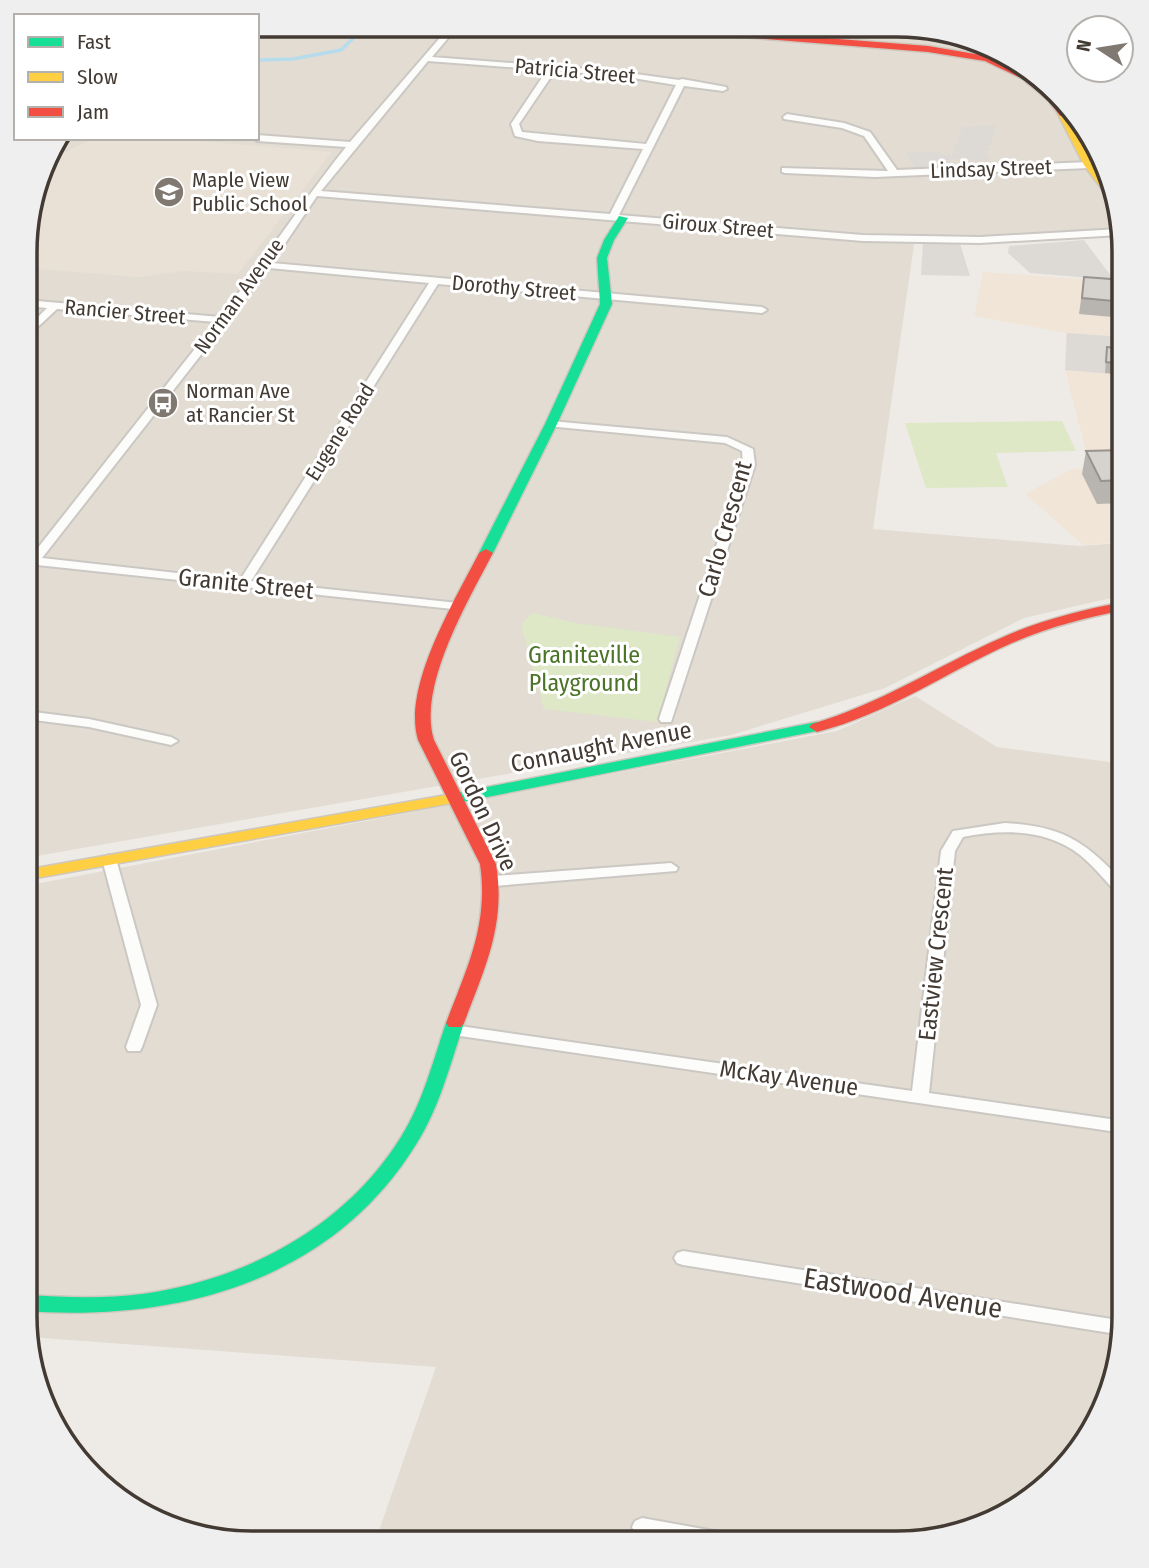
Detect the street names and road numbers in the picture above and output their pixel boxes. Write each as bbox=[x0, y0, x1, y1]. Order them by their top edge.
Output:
street label: Patricia Street bbox=[514, 53, 636, 89]
street label: Lindsay Street bbox=[930, 154, 1052, 184]
street label: Giroux Street bbox=[661, 208, 775, 244]
street label: Norman Avenue bbox=[188, 233, 290, 359]
street label: Dorothy Street bbox=[451, 270, 577, 306]
street label: Rancier Street bbox=[64, 294, 187, 330]
street label: Eugene Road bbox=[300, 378, 380, 486]
street label: Carlo Crescent bbox=[692, 458, 758, 600]
street label: Granite Street bbox=[177, 563, 315, 605]
street label: Connaught Avenue bbox=[508, 716, 694, 778]
street label: Gordon Drive bbox=[443, 747, 523, 875]
street label: Eastview Crescent bbox=[913, 866, 959, 1042]
street label: McKay Avenue bbox=[718, 1054, 860, 1102]
street label: Eastwood Avenue bbox=[801, 1261, 1005, 1325]

